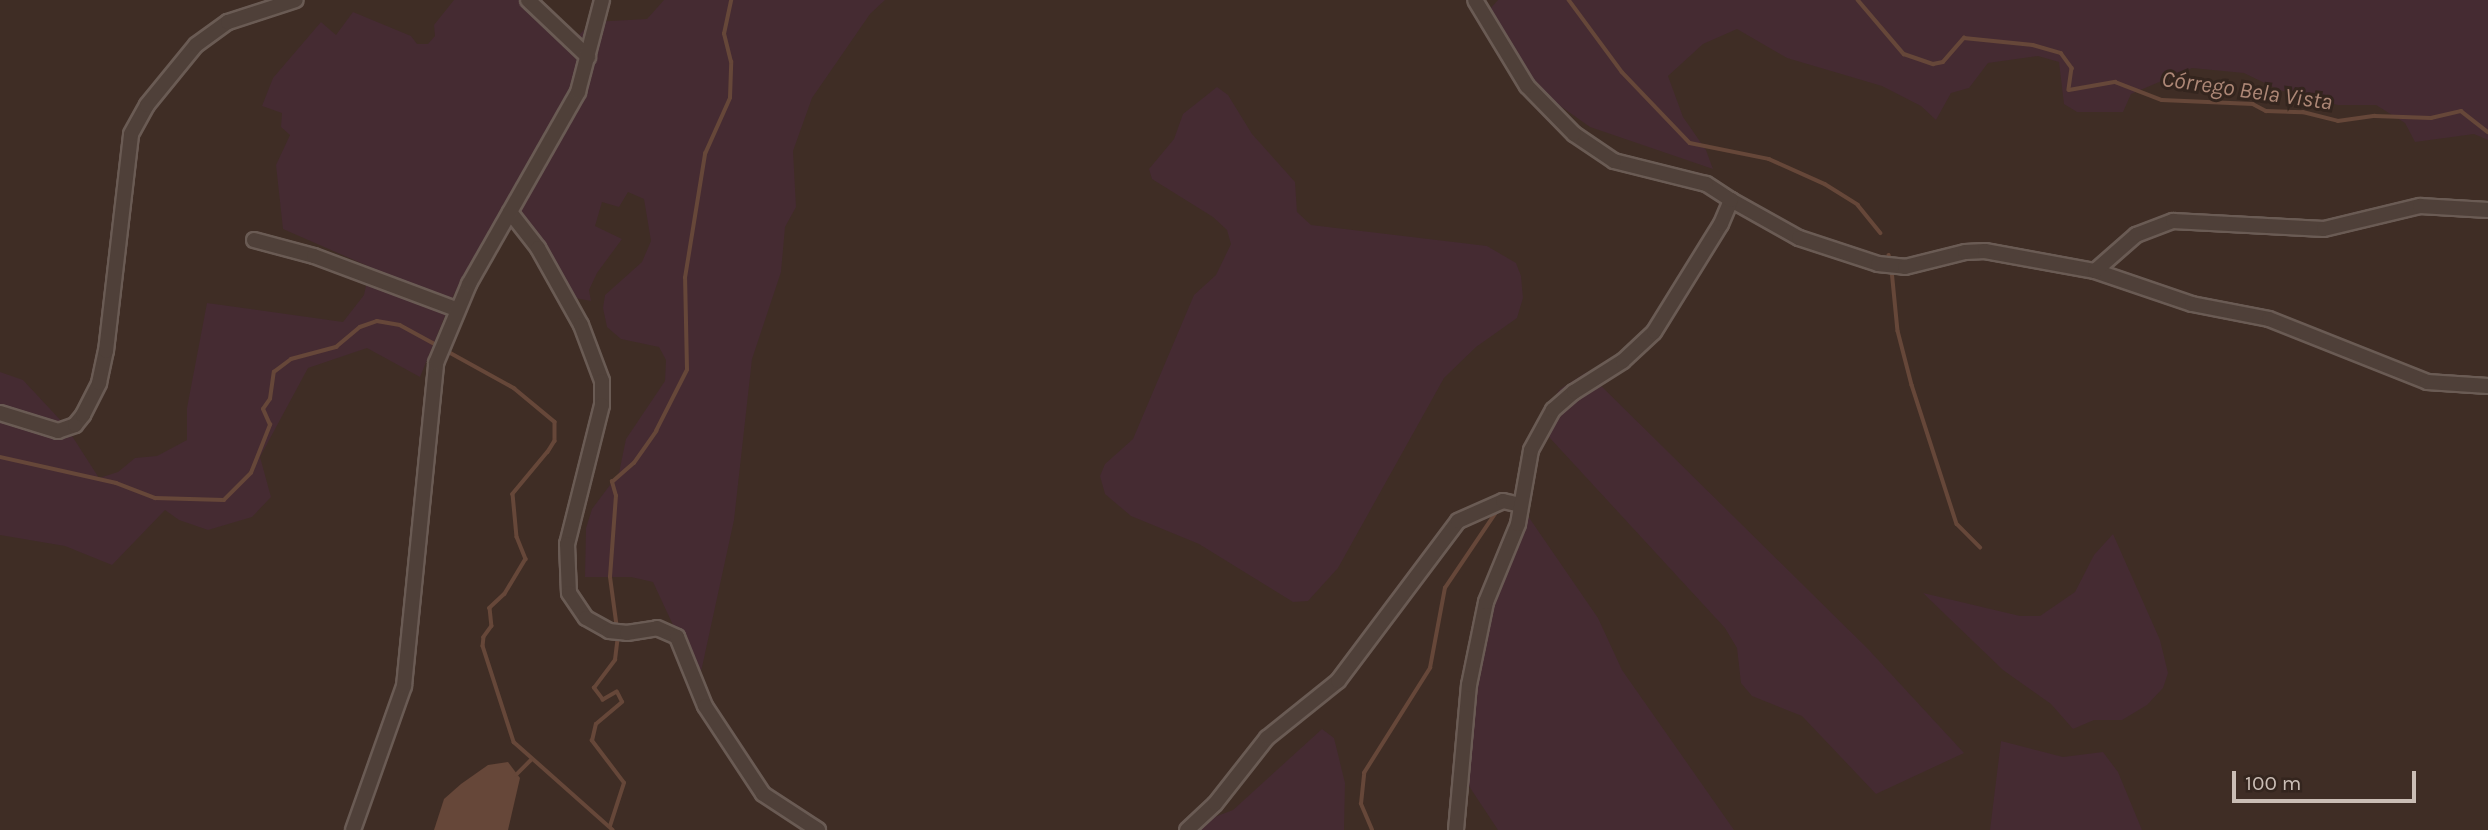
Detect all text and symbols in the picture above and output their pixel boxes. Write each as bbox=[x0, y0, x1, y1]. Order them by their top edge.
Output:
water label: Córrego Bela Vista bbox=[2160, 65, 2334, 117]
scale bar bbox=[2236, 756, 2420, 800]
text: 100 m bbox=[2245, 771, 2302, 795]

